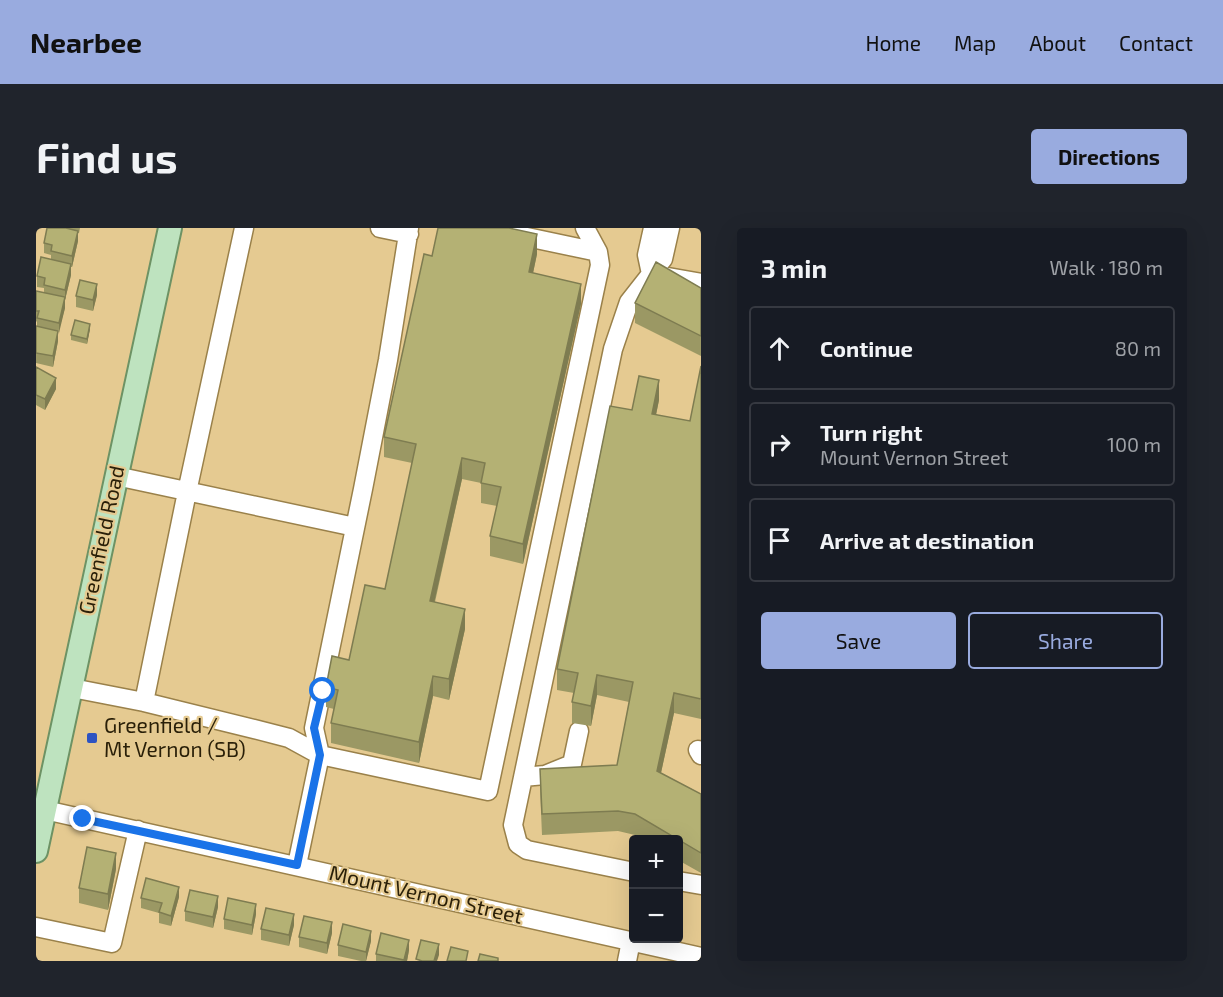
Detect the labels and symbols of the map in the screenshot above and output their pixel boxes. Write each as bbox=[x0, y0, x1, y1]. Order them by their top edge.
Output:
street label: Greenfield Road bbox=[73, 463, 129, 616]
route start bbox=[309, 677, 335, 703]
place label: Greenfield / Mt Vernon (SB) bbox=[104, 712, 246, 761]
marker: Greenfield / Mt Vernon (SB) bbox=[85, 731, 99, 745]
route end bbox=[69, 805, 95, 831]
street label: Mount Vernon Street bbox=[327, 859, 525, 928]

